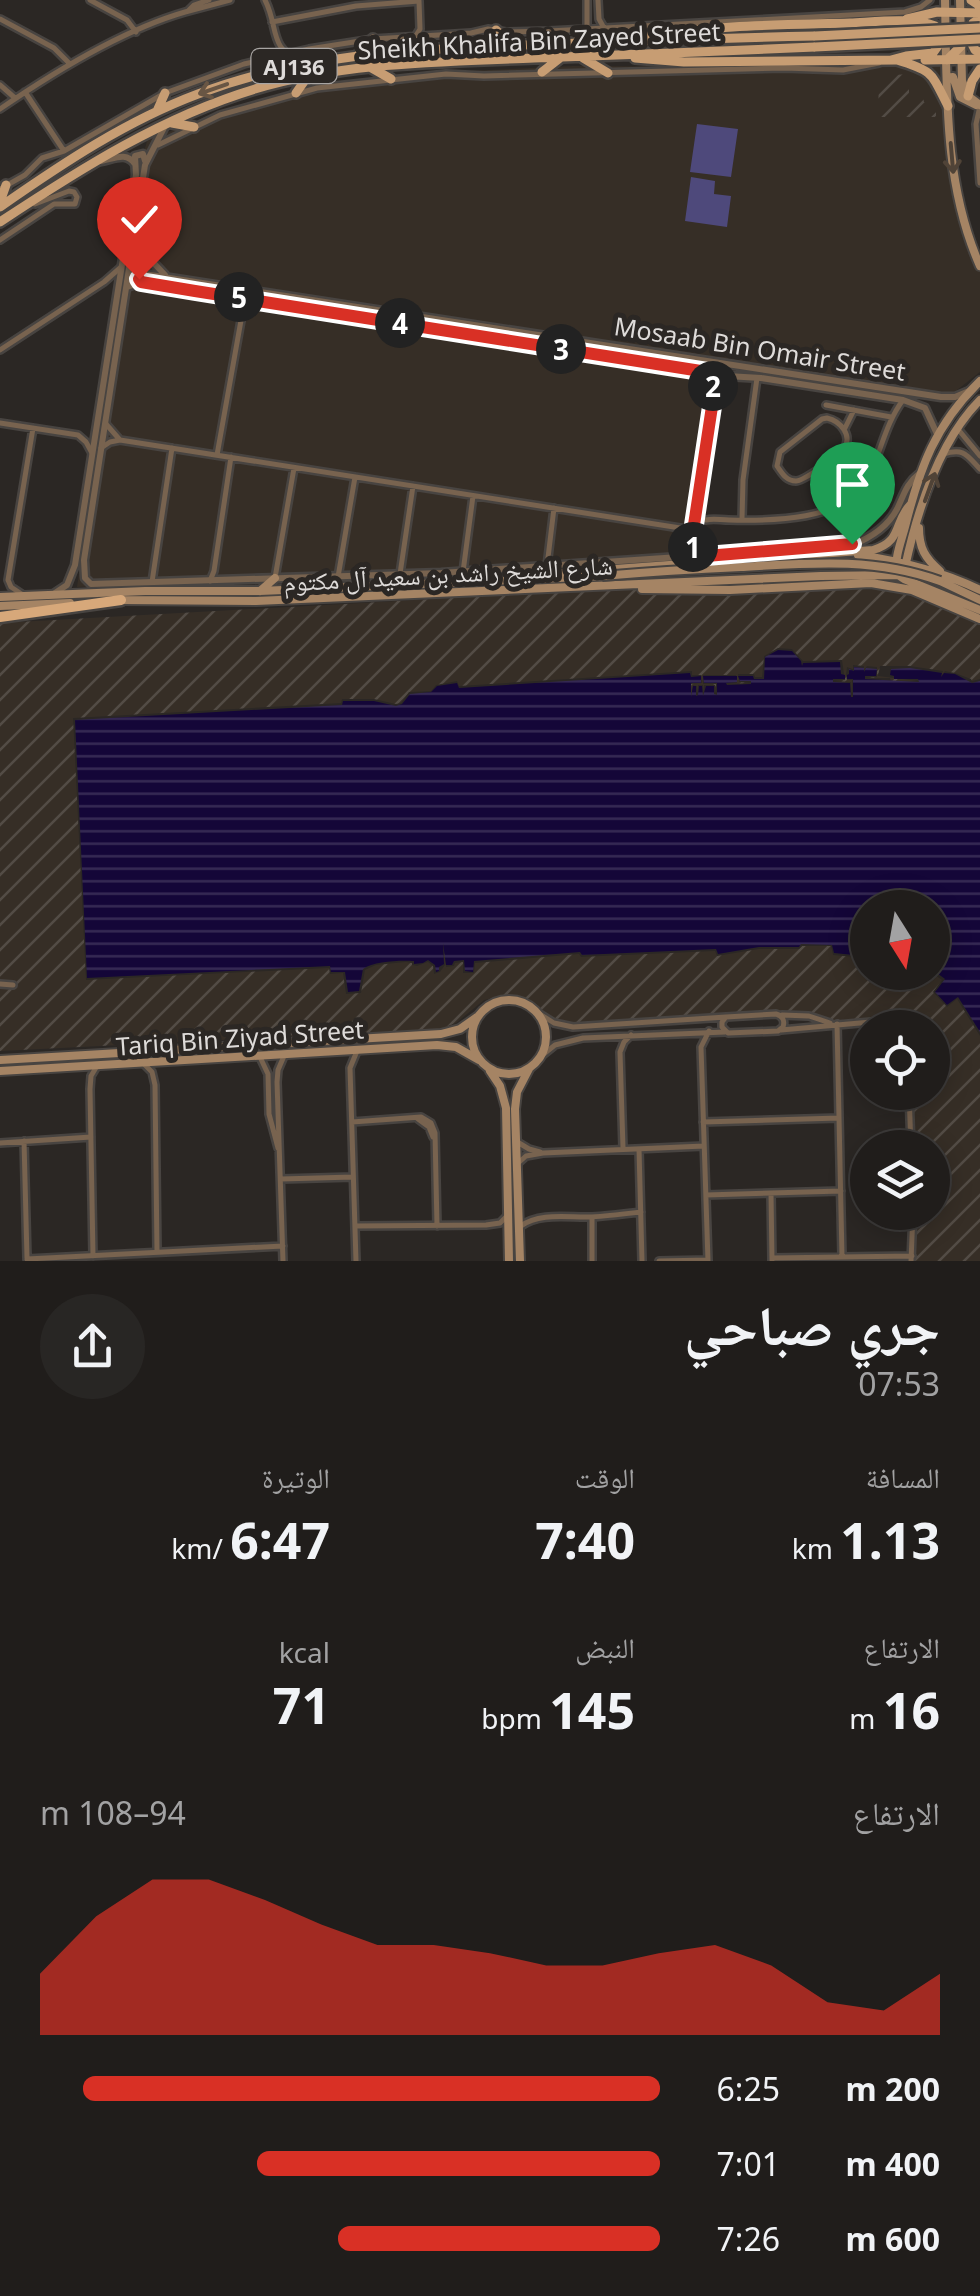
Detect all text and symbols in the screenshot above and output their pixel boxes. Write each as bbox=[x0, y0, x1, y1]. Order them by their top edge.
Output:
street label: Sheikh Khalifa Bin Zayed Street bbox=[357, 14, 721, 66]
road number: AJ136 bbox=[252, 49, 336, 83]
one-way arrow bbox=[198, 81, 229, 99]
one-way arrow bbox=[943, 141, 962, 173]
pin bbox=[97, 177, 182, 280]
icon: check bbox=[112, 192, 167, 247]
pin: 5 bbox=[214, 272, 264, 322]
text: 5 bbox=[231, 278, 247, 316]
pin: 4 bbox=[375, 298, 425, 348]
text: 4 bbox=[392, 304, 408, 342]
street label: Mosaab Bin Omair Street bbox=[612, 308, 908, 388]
pin: 3 bbox=[536, 324, 586, 374]
text: 3 bbox=[553, 330, 569, 368]
pin: 2 bbox=[688, 361, 738, 411]
text: 2 bbox=[705, 367, 721, 405]
pin bbox=[810, 442, 895, 545]
icon: arrive bbox=[825, 457, 880, 512]
one-way arrow bbox=[922, 472, 940, 503]
pin: 1 bbox=[668, 522, 718, 572]
text: 1 bbox=[685, 528, 701, 566]
street label: شارع الشيخ راشد بن سعيد آل مكتوم bbox=[282, 547, 614, 600]
north arrow bbox=[850, 890, 950, 990]
map controls bbox=[850, 890, 950, 1230]
button: locate bbox=[850, 1010, 950, 1110]
street label: Tariq Bin Ziyad Street bbox=[115, 1011, 365, 1063]
button: layers bbox=[850, 1130, 950, 1230]
text: جري صباحي bbox=[684, 1287, 940, 1362]
button: share bbox=[40, 1294, 145, 1399]
text: 07:53 bbox=[858, 1362, 940, 1405]
text: الوتيرة bbox=[262, 1458, 330, 1496]
text: الوقت bbox=[575, 1458, 635, 1496]
text: المسافة bbox=[866, 1458, 940, 1496]
text: 6:47 bbox=[230, 1506, 330, 1574]
text: 7:40 bbox=[535, 1506, 635, 1574]
text: 1.13 bbox=[840, 1506, 940, 1574]
text: /km bbox=[171, 1529, 230, 1567]
text: km bbox=[792, 1529, 840, 1567]
text: النبض bbox=[575, 1628, 635, 1666]
text: الارتفاع bbox=[864, 1628, 940, 1666]
text: kcal bbox=[279, 1633, 330, 1671]
text: 71 bbox=[273, 1671, 330, 1739]
text: 145 bbox=[549, 1676, 635, 1744]
text: 16 bbox=[883, 1676, 940, 1744]
text: bpm bbox=[481, 1699, 549, 1737]
text: m bbox=[849, 1699, 883, 1737]
text: 94–108 m bbox=[40, 1791, 186, 1834]
text: الارتفاع bbox=[853, 1791, 940, 1834]
text: 6:25 bbox=[717, 2067, 780, 2110]
text: 200 m bbox=[846, 2067, 940, 2110]
text: 7:01 bbox=[717, 2142, 780, 2185]
text: 400 m bbox=[846, 2142, 940, 2185]
text: 7:26 bbox=[717, 2217, 780, 2260]
text: 600 m bbox=[846, 2217, 940, 2260]

